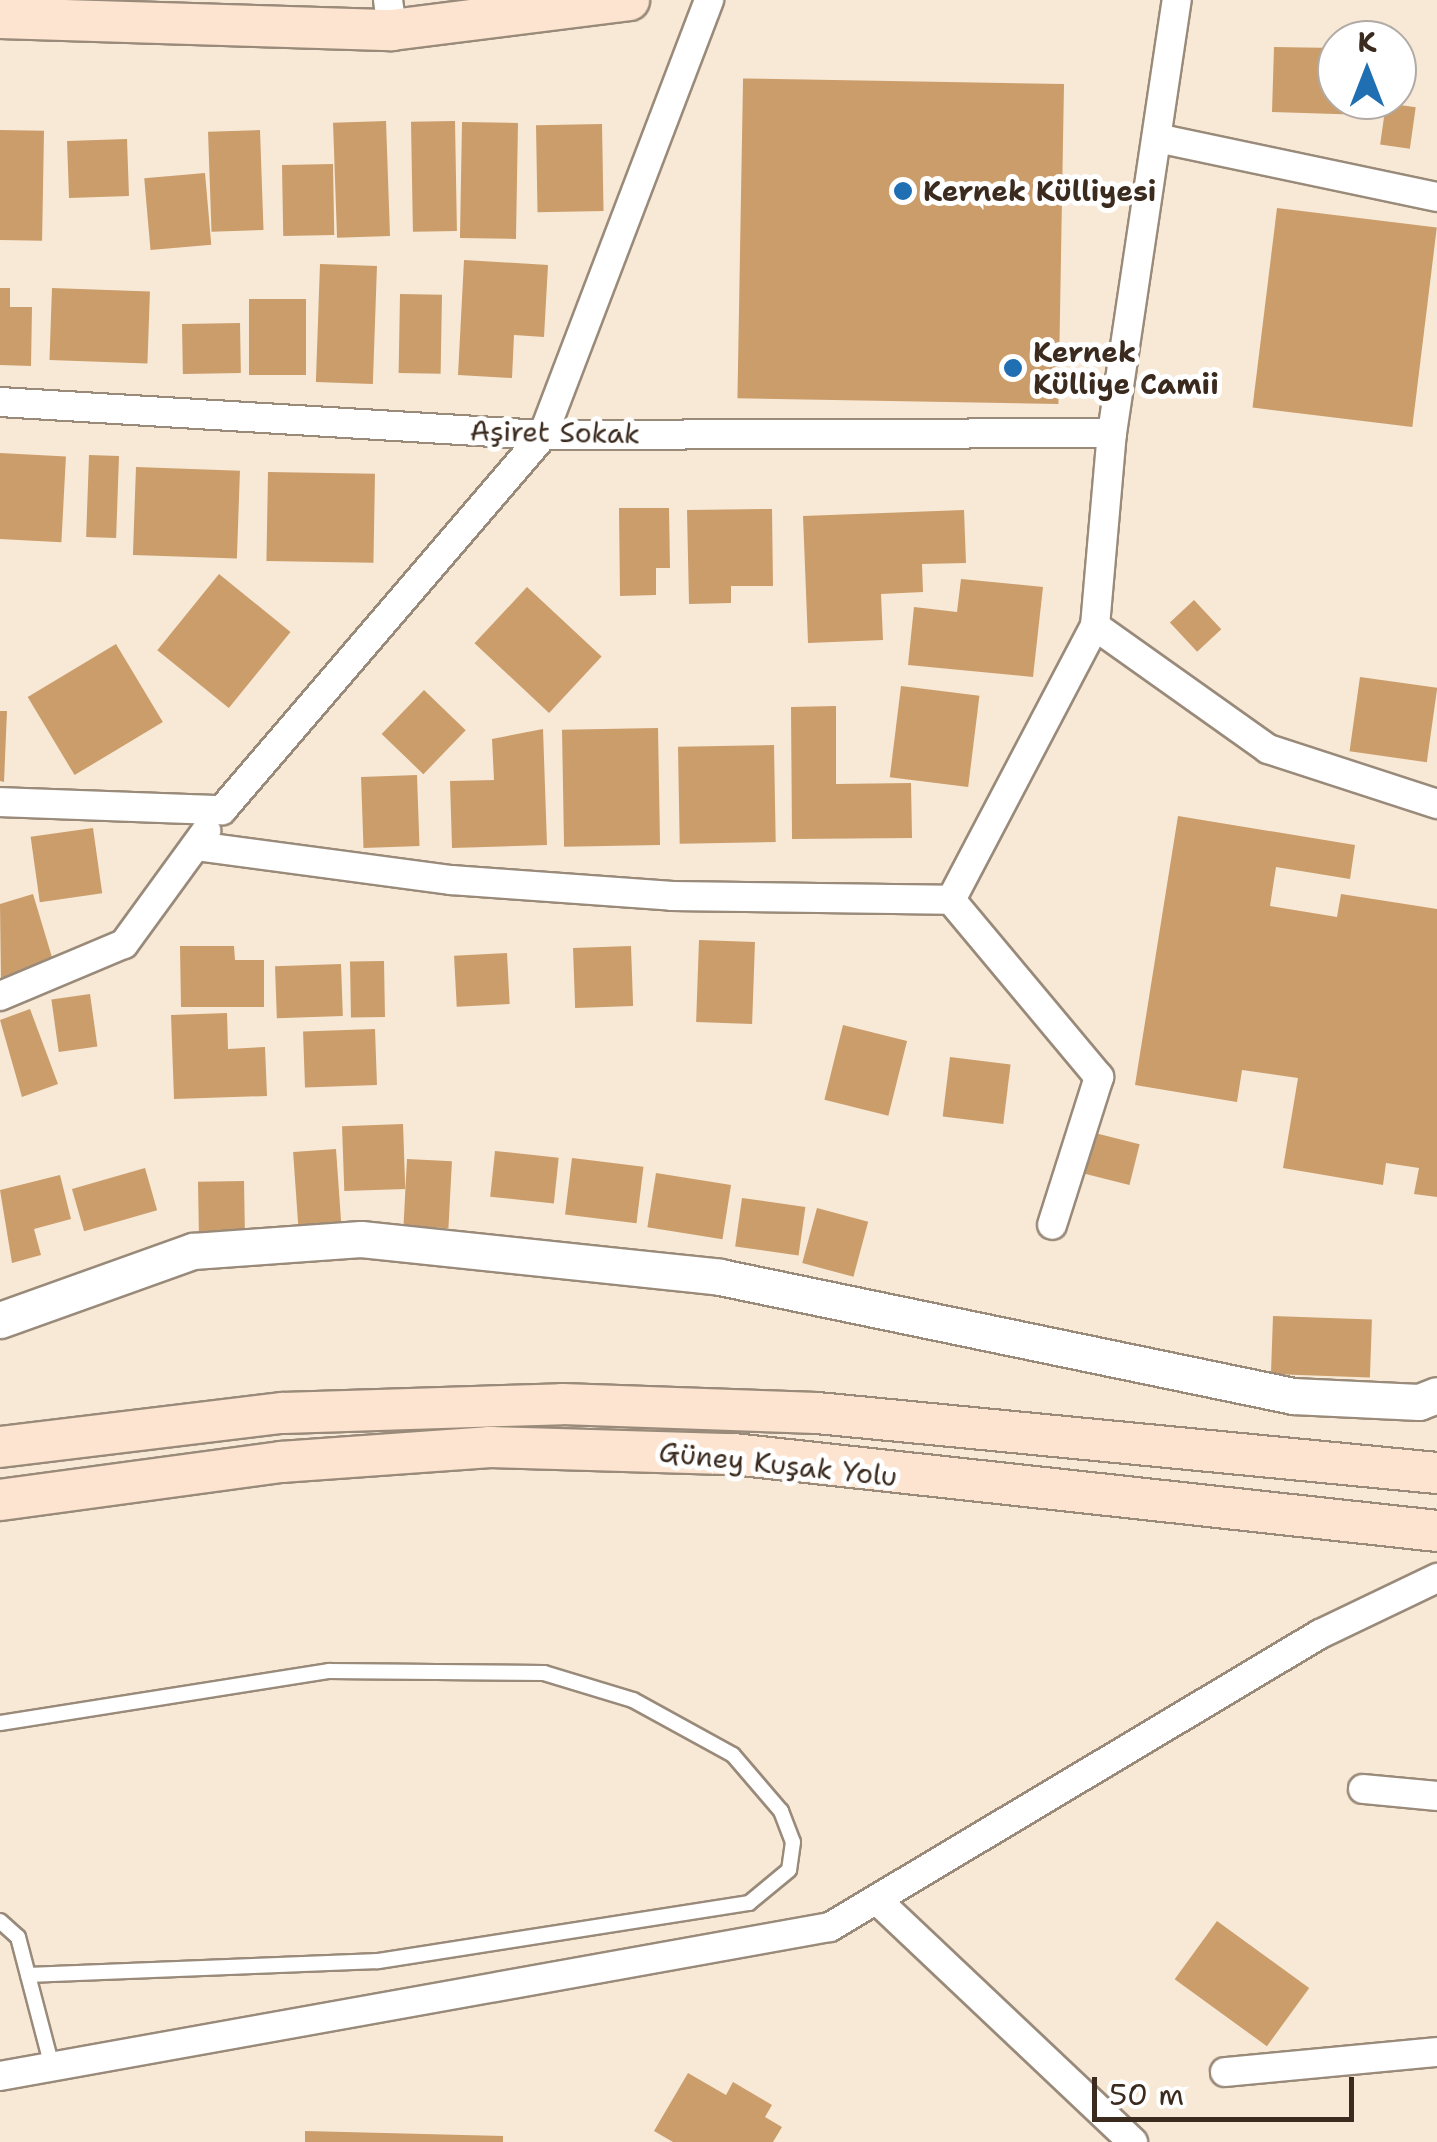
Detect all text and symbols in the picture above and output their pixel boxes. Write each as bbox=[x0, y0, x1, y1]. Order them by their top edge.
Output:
north arrow bbox=[1317, 20, 1417, 120]
text: K bbox=[1357, 23, 1377, 61]
place label: Kernek Külliyesi bbox=[923, 174, 1156, 208]
marker: Kernek Külliyesi bbox=[892, 180, 914, 202]
place label: Kernek Külliye Camii bbox=[1033, 335, 1219, 401]
marker: Kernek Külliye Camii bbox=[1002, 357, 1024, 379]
street label: Aşiret Sokak bbox=[470, 414, 640, 450]
street label: Güney Kuşak Yolu bbox=[657, 1435, 899, 1493]
scale bar bbox=[1097, 2057, 1360, 2119]
text: 50 m bbox=[1109, 2074, 1184, 2115]

